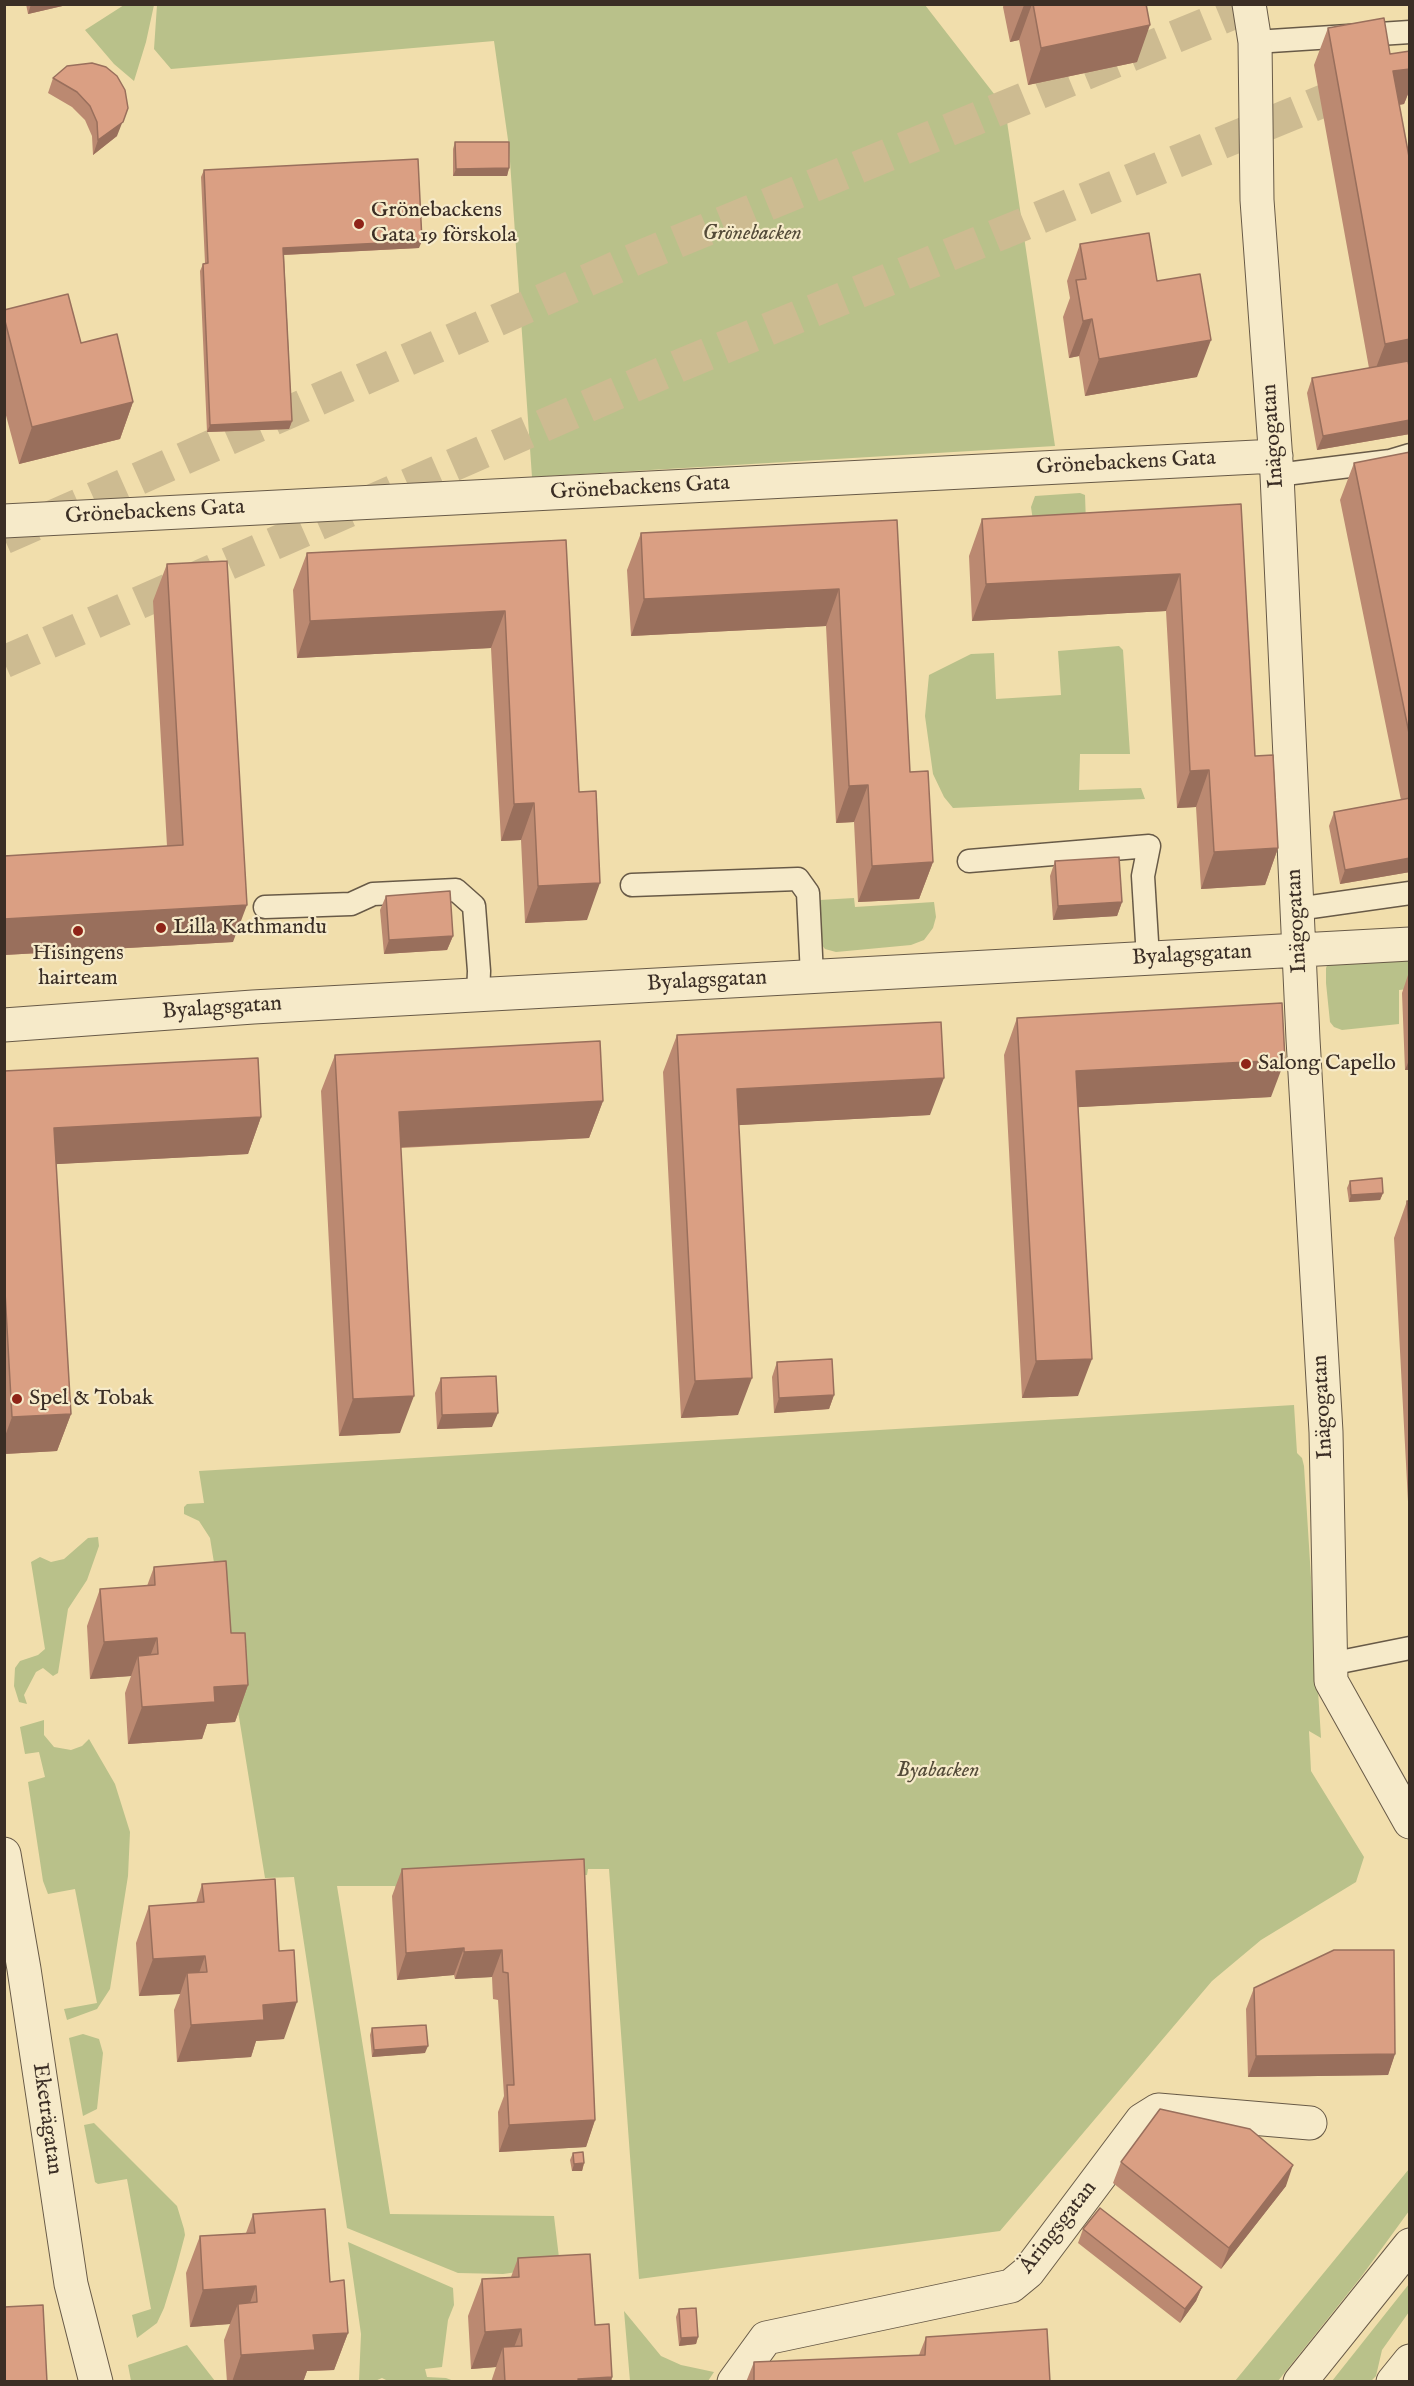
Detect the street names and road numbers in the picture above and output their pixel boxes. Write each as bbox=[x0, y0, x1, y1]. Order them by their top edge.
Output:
street label: Inägogatan bbox=[1257, 383, 1291, 489]
street label: Grönebackens Gata bbox=[1035, 446, 1217, 482]
street label: Grönebackens Gata bbox=[549, 471, 731, 507]
street label: Grönebackens Gata bbox=[64, 495, 246, 531]
street label: Inägogatan bbox=[1282, 868, 1314, 974]
street label: Byalagsgatan bbox=[1131, 940, 1253, 972]
street label: Byalagsgatan bbox=[646, 966, 768, 998]
street label: Byalagsgatan bbox=[161, 992, 283, 1026]
street label: Inägogatan bbox=[1308, 1354, 1340, 1460]
street label: Eketrägatan bbox=[25, 2062, 67, 2176]
street label: Äringsgatan bbox=[1015, 2176, 1103, 2280]

